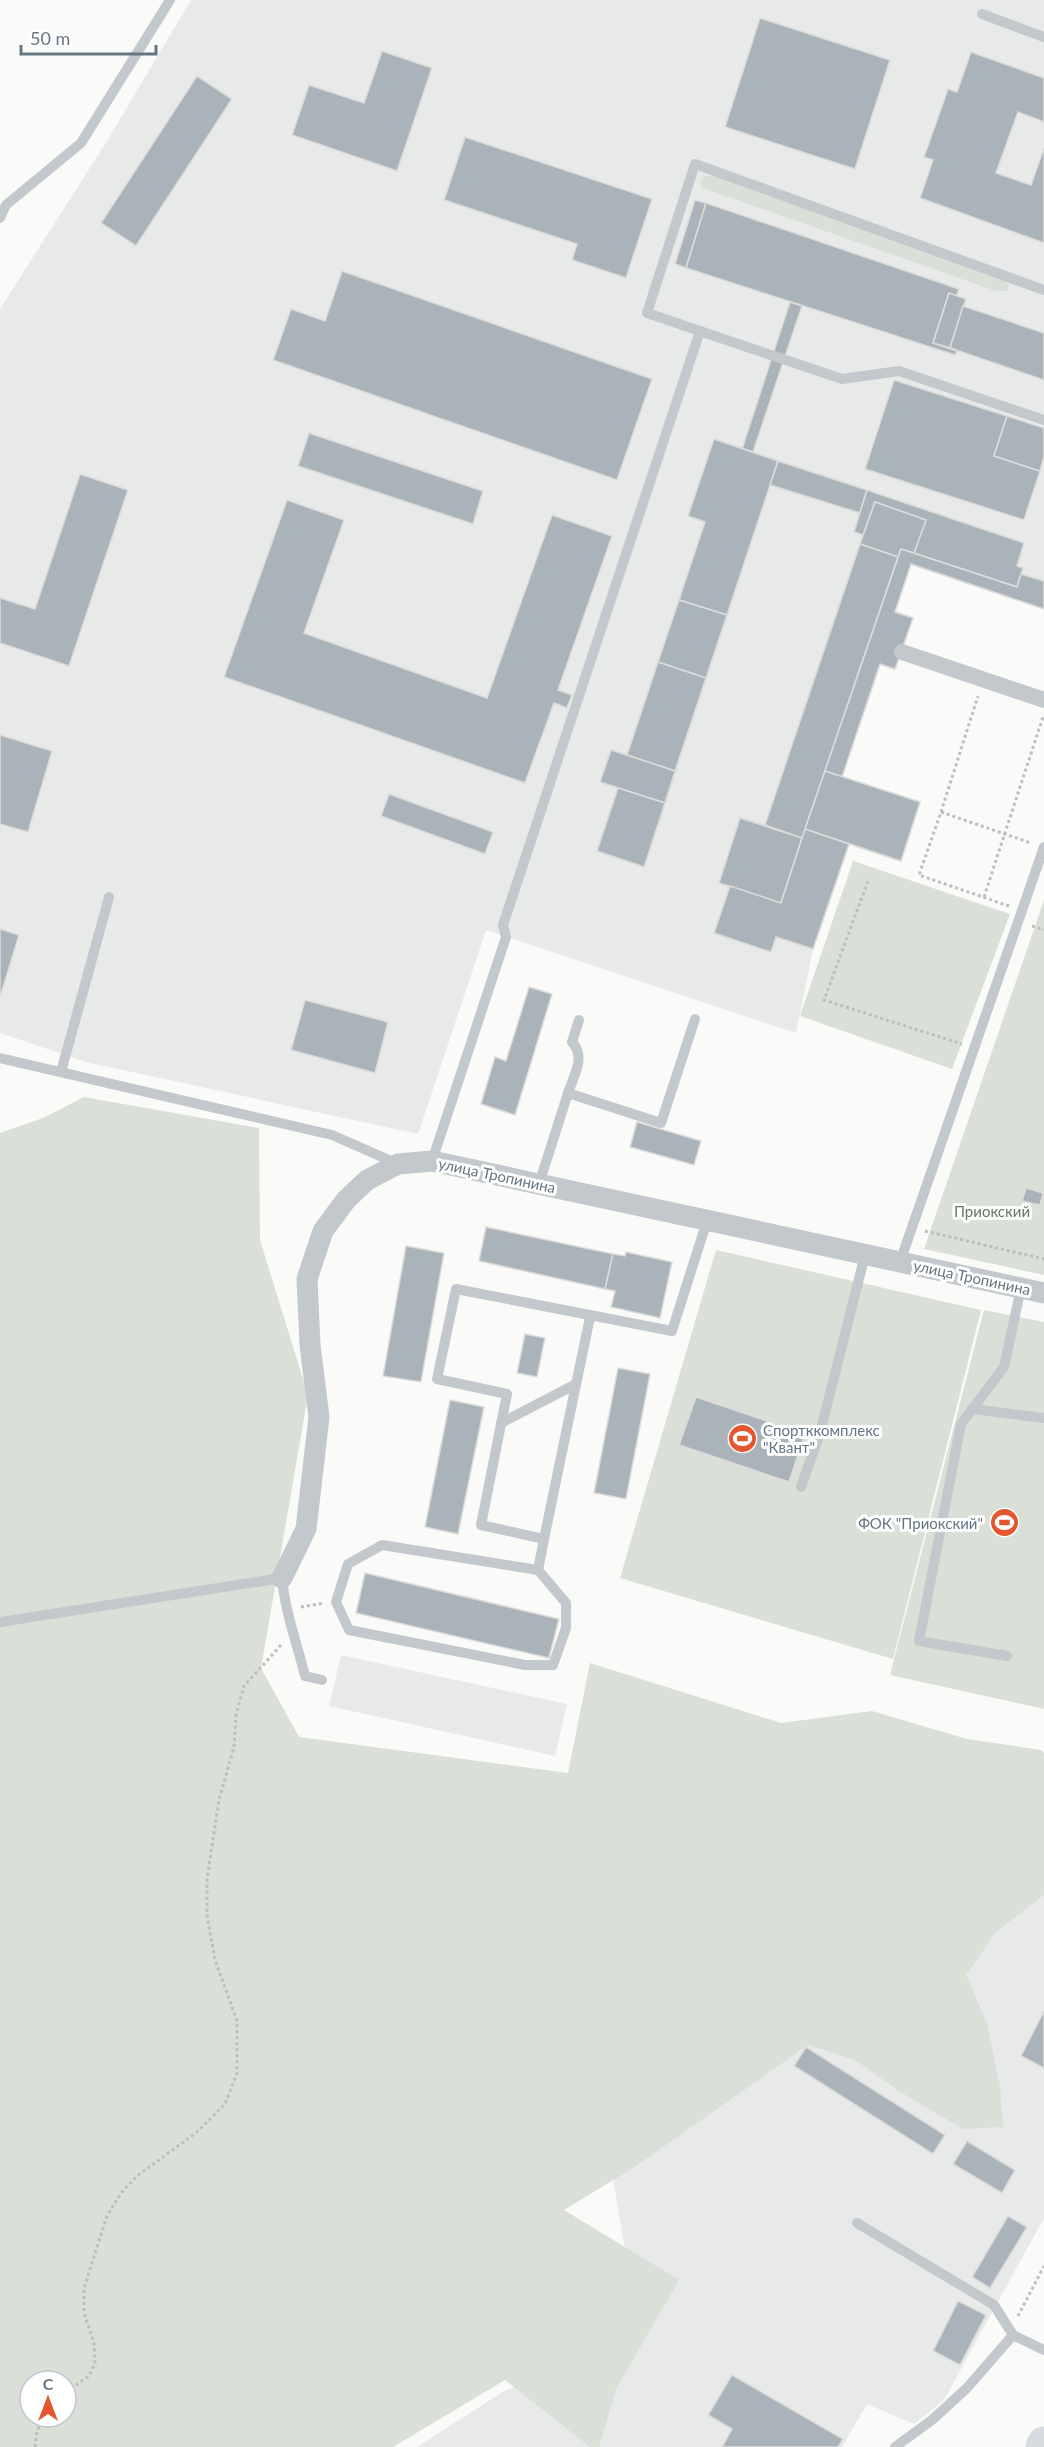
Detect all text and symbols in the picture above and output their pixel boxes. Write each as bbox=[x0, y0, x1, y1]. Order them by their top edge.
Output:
scale bar bbox=[21, 18, 156, 56]
text: 50 m bbox=[30, 27, 70, 49]
street label: улица Тропинина bbox=[437, 1154, 557, 1196]
park label: Приокский bbox=[954, 1202, 1030, 1220]
street label: улица Тропинина bbox=[912, 1256, 1032, 1298]
place label: Спортккомплекс "Квант" bbox=[763, 1421, 880, 1456]
sports icon: Спортккомплекс "Квант" bbox=[726, 1423, 758, 1455]
sports icon: ФОК "Приокский" bbox=[988, 1507, 1020, 1539]
place label: ФОК "Приокский" bbox=[858, 1514, 983, 1532]
north arrow bbox=[18, 2369, 78, 2429]
text: С bbox=[43, 2374, 54, 2393]

